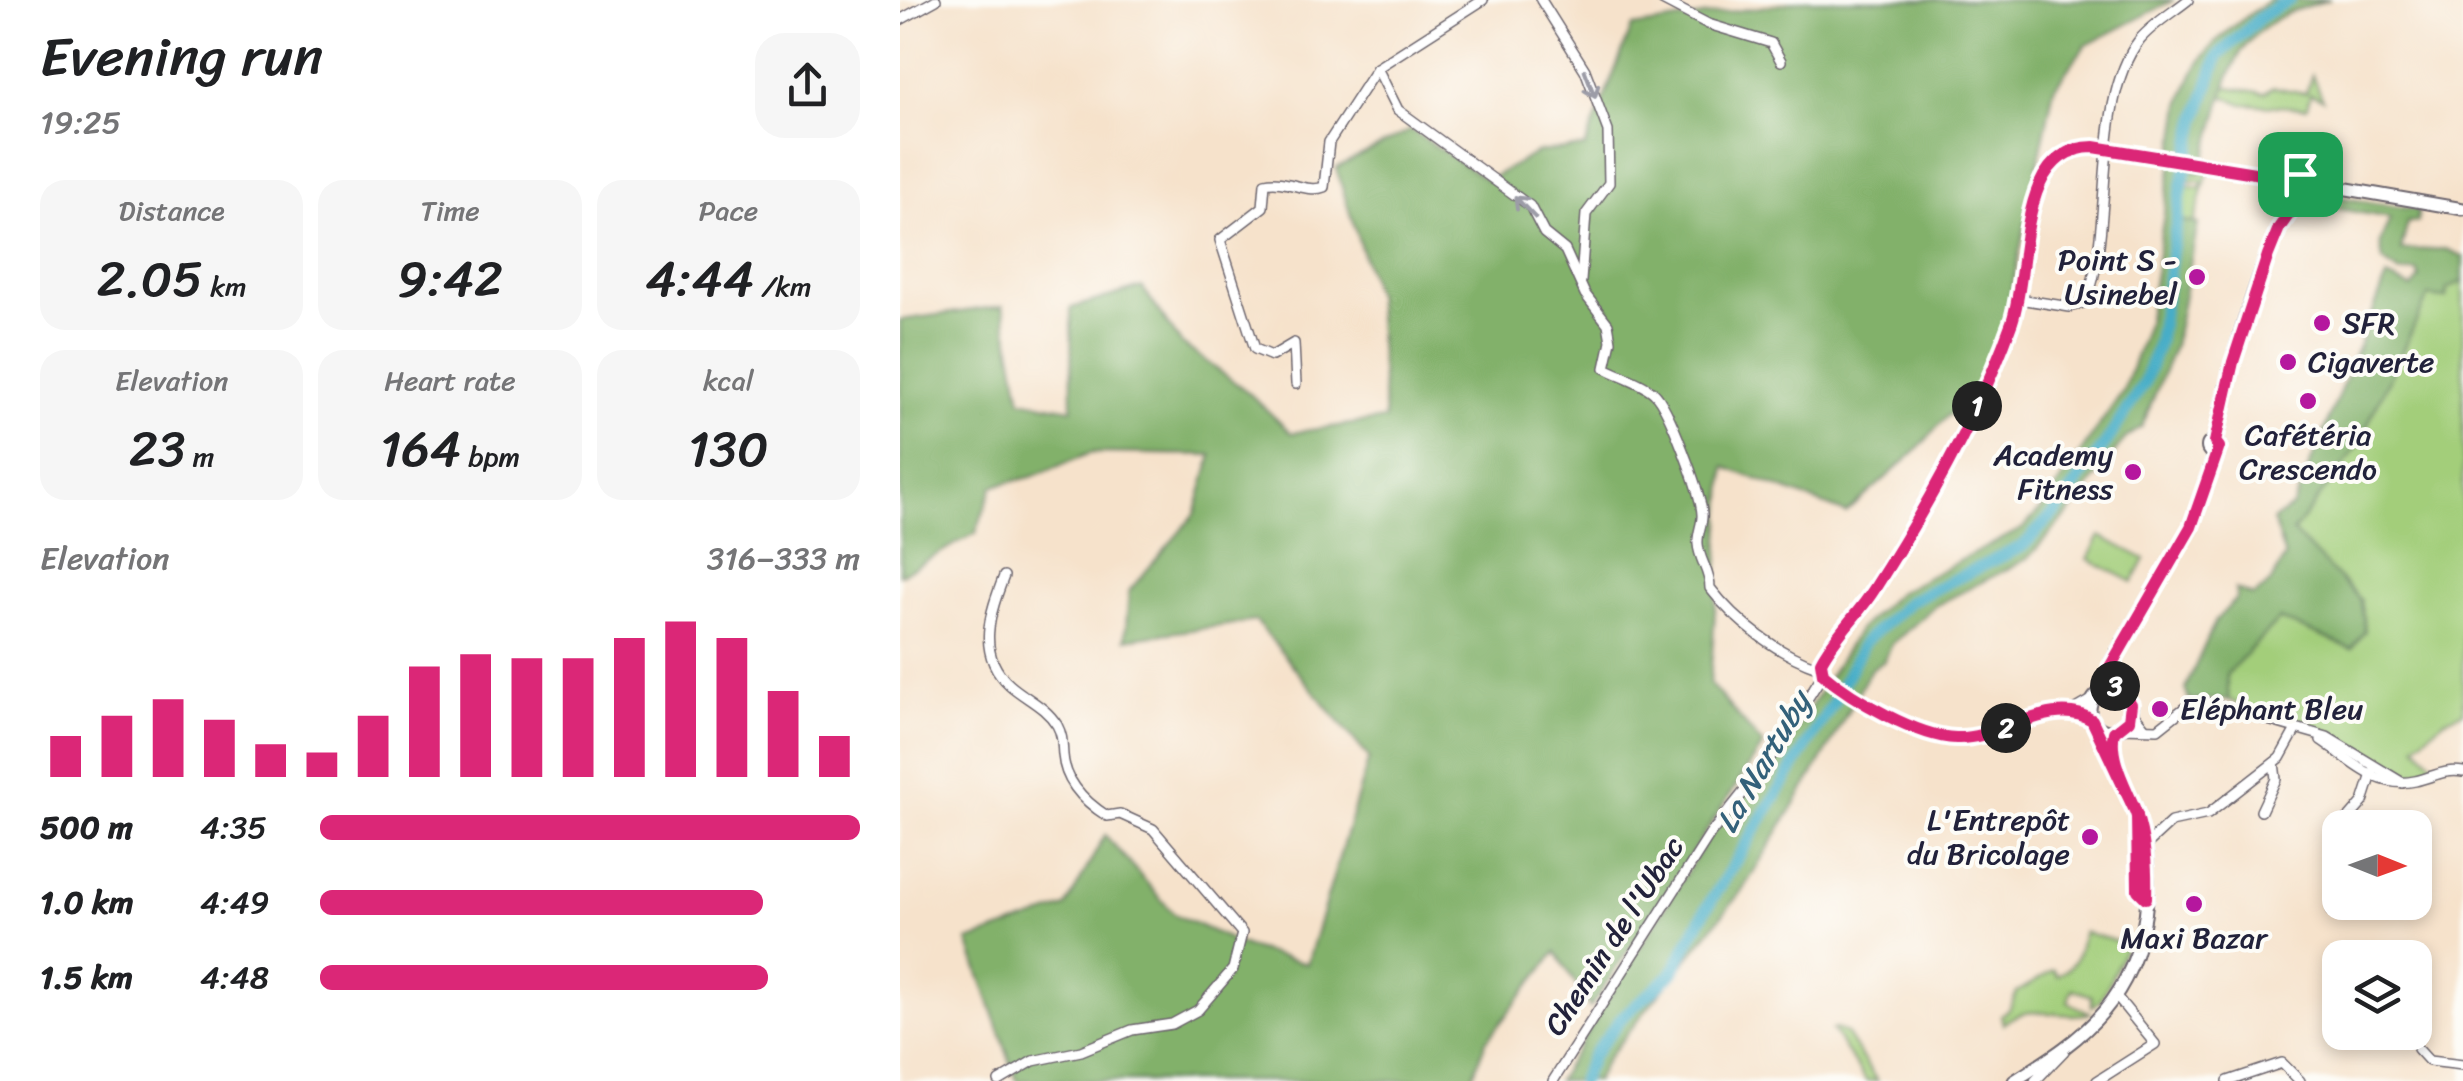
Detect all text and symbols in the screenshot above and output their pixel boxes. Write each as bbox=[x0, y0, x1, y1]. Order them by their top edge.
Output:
text: Evening run bbox=[40, 8, 323, 105]
button: share bbox=[755, 33, 860, 138]
one-way arrow bbox=[1582, 68, 1600, 99]
text: 19:25 bbox=[40, 94, 121, 151]
pin bbox=[2258, 132, 2343, 217]
icon: arrive bbox=[2273, 147, 2328, 202]
text: Distance bbox=[119, 186, 225, 235]
text: Time bbox=[420, 186, 480, 235]
text: Pace bbox=[699, 186, 758, 235]
one-way arrow bbox=[1513, 195, 1537, 219]
place label: Point S - Usinebel bbox=[2058, 233, 2178, 321]
text: 2.05 bbox=[97, 235, 203, 324]
text: 9:42 bbox=[397, 235, 503, 324]
text: 4:44 bbox=[645, 235, 754, 324]
text: km bbox=[203, 262, 247, 311]
text: /km bbox=[754, 262, 812, 311]
marker: Point S - Usinebel bbox=[2186, 266, 2208, 288]
place label: SFR bbox=[2342, 296, 2395, 350]
marker: SFR bbox=[2311, 312, 2333, 334]
place label: Cigaverte bbox=[2308, 335, 2434, 389]
marker: Cigaverte bbox=[2277, 351, 2299, 373]
text: Elevation bbox=[115, 356, 228, 405]
text: Heart rate bbox=[384, 356, 516, 405]
text: kcal bbox=[703, 356, 754, 405]
pin: 1 bbox=[1952, 381, 2002, 431]
text: 1 bbox=[1971, 381, 1983, 430]
marker: Cafétéria Crescendo bbox=[2297, 390, 2319, 412]
text: 23 bbox=[129, 405, 185, 494]
text: 164 bbox=[380, 405, 461, 494]
text: 130 bbox=[688, 405, 769, 494]
place label: Cafétéria Crescendo bbox=[2239, 408, 2377, 496]
place label: Academy Fitness bbox=[1992, 428, 2113, 516]
text: m bbox=[185, 432, 214, 481]
text: bpm bbox=[461, 432, 520, 481]
marker: Academy Fitness bbox=[2122, 461, 2144, 483]
text: Elevation bbox=[40, 530, 170, 587]
text: 316–333 m bbox=[707, 530, 860, 587]
pin: 3 bbox=[2090, 661, 2140, 711]
text: 3 bbox=[2107, 661, 2123, 710]
water label: La Nartuby bbox=[1699, 677, 1829, 844]
place label: Eléphant Bleu bbox=[2180, 682, 2363, 736]
marker: Eléphant Bleu bbox=[2149, 698, 2171, 720]
pin: 2 bbox=[1981, 703, 2031, 753]
text: 2 bbox=[1998, 703, 2014, 752]
place label: L'Entrepôt du Bricolage bbox=[1907, 793, 2070, 881]
text: 500 m bbox=[40, 799, 133, 856]
text: 4:35 bbox=[200, 799, 267, 856]
north arrow bbox=[2322, 810, 2432, 920]
map controls bbox=[2322, 810, 2432, 1050]
street label: Chemin de l'Ubac bbox=[1529, 825, 1699, 1047]
marker: L'Entrepôt du Bricolage bbox=[2079, 826, 2101, 848]
text: 1.0 km bbox=[40, 874, 134, 931]
text: 4:49 bbox=[200, 874, 269, 931]
marker: Maxi Bazar bbox=[2183, 893, 2205, 915]
place label: Maxi Bazar bbox=[2121, 911, 2269, 965]
button: layers bbox=[2322, 940, 2432, 1050]
text: 1.5 km bbox=[40, 949, 133, 1006]
text: 4:48 bbox=[200, 949, 269, 1006]

